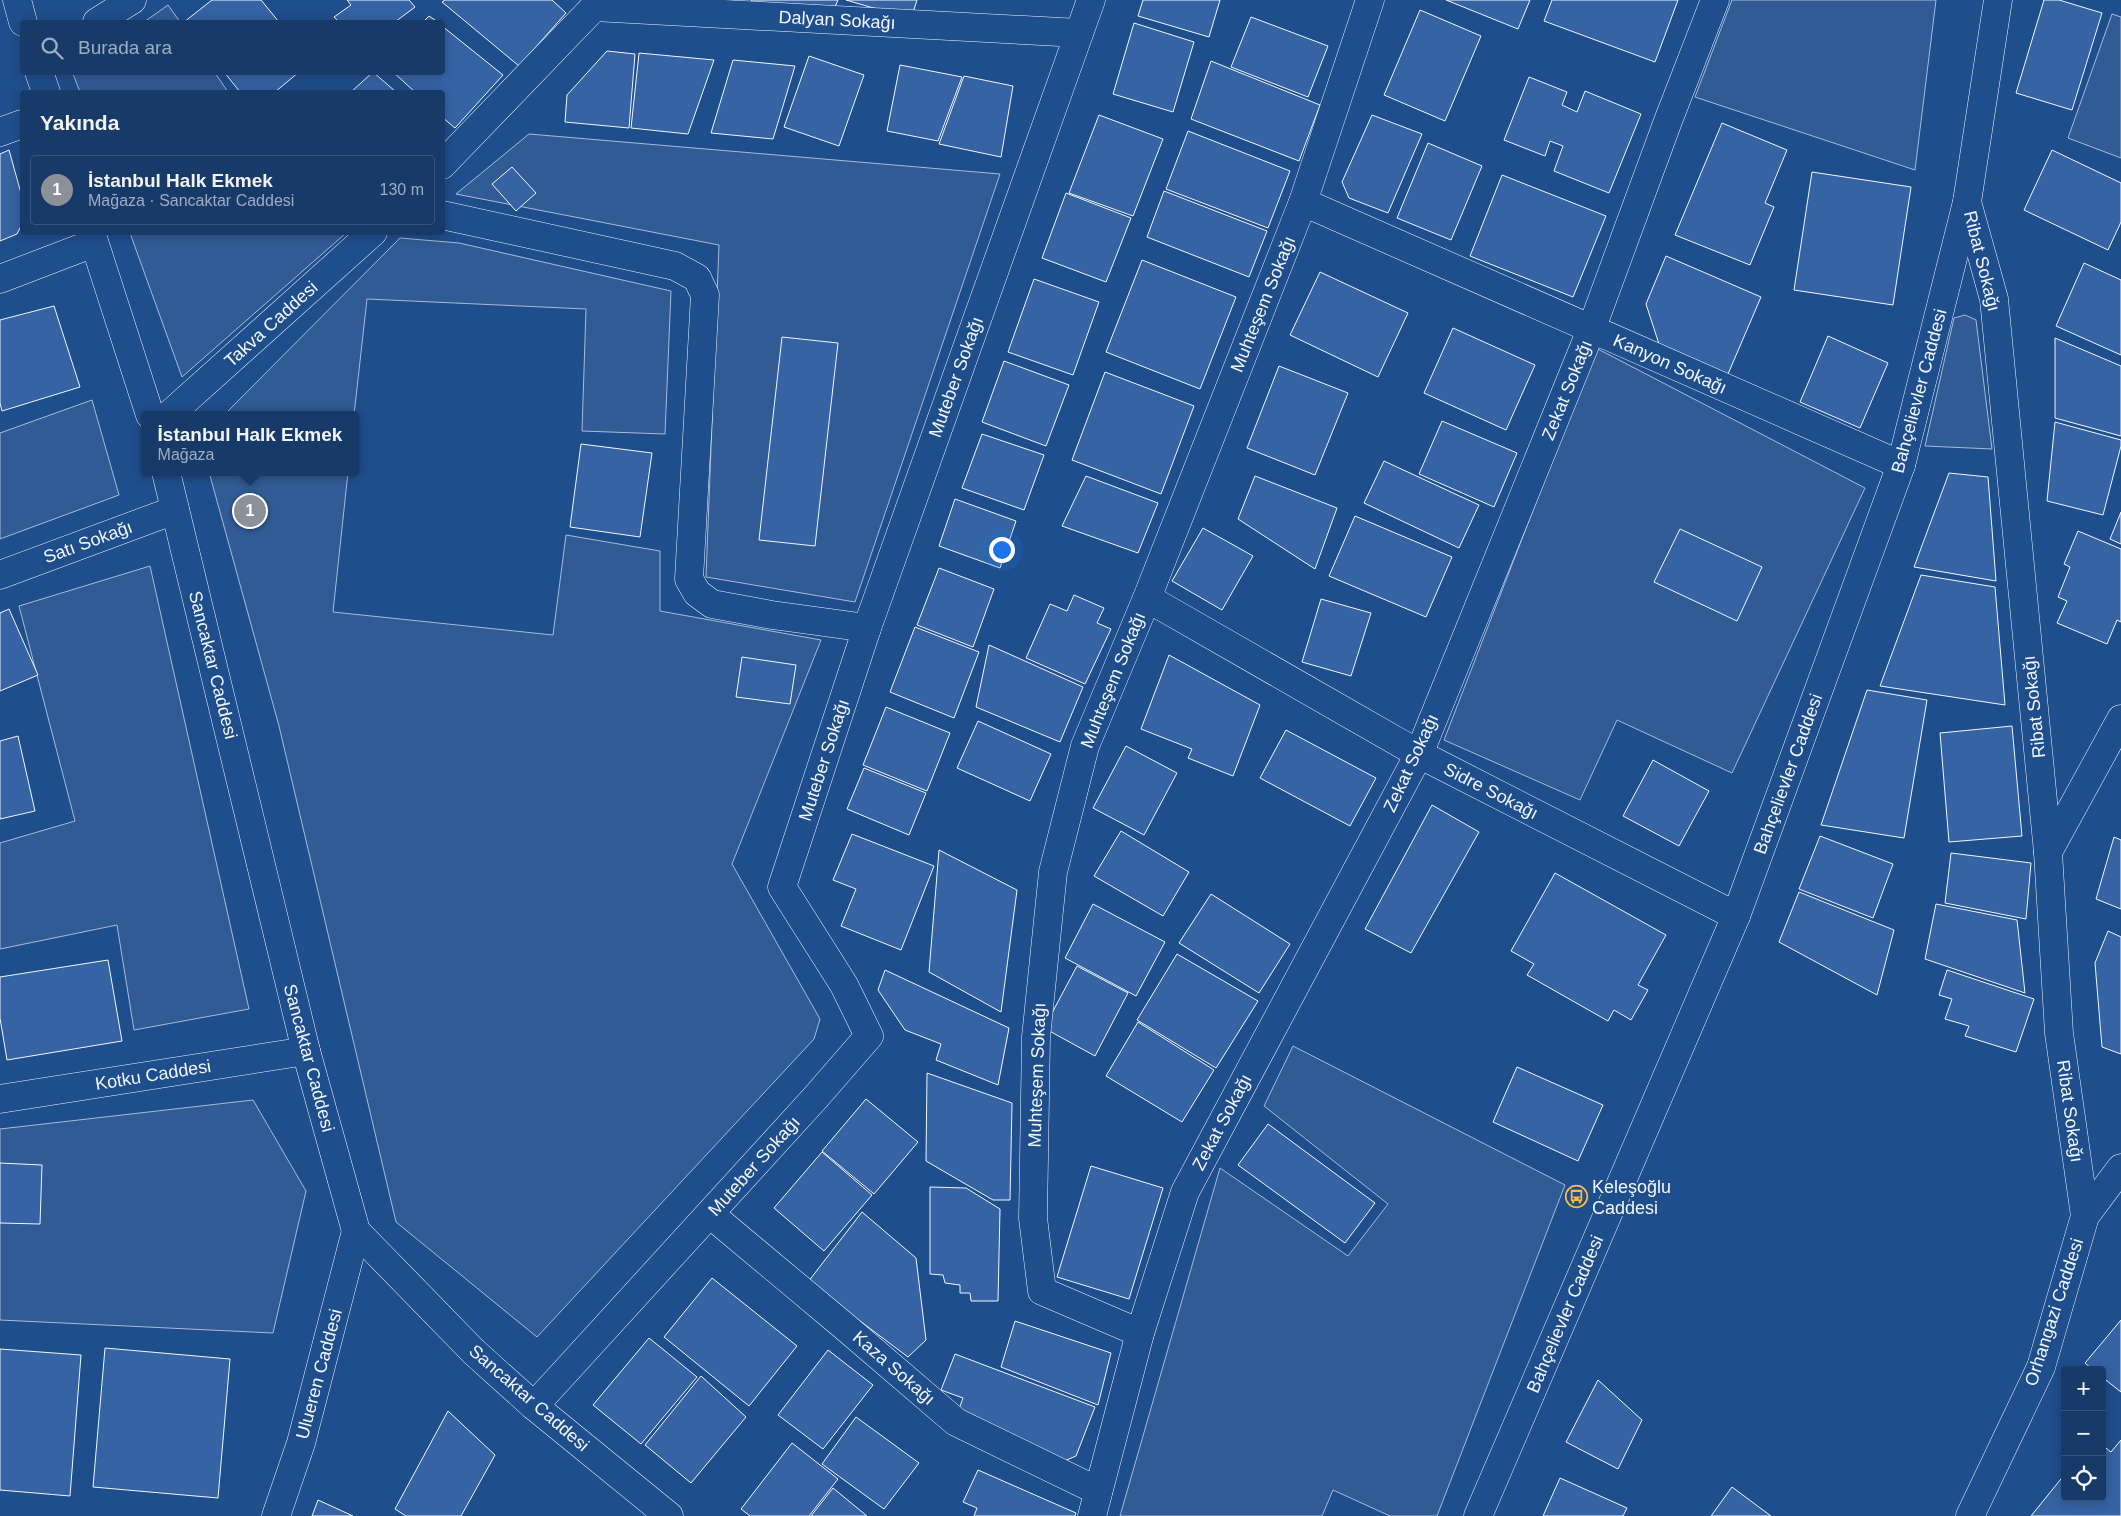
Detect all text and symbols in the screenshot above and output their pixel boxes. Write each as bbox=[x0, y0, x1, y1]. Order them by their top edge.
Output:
street label: Dalyan Sokağı bbox=[778, 7, 896, 33]
search box bbox=[20, 20, 445, 75]
icon: search bbox=[38, 34, 66, 62]
text: Burada ara bbox=[78, 37, 172, 58]
text: Yakında bbox=[40, 111, 119, 134]
text: İstanbul Halk Ekmek bbox=[88, 170, 273, 191]
text: 1 bbox=[53, 181, 61, 198]
text: 130 m bbox=[380, 181, 424, 198]
text: Mağaza · Sancaktar Caddesi bbox=[88, 192, 294, 209]
street label: Ribat Sokağı bbox=[1960, 209, 2004, 313]
street label: Muhteşem Sokağı bbox=[1227, 233, 1299, 375]
street label: Takva Caddesi bbox=[220, 277, 322, 371]
street label: Bahçelievler Caddesi bbox=[1887, 307, 1951, 475]
street label: Muteber Sokağı bbox=[925, 314, 987, 440]
street label: Kanyon Sokağı bbox=[1610, 330, 1730, 398]
street label: Zekat Sokağı bbox=[1538, 337, 1596, 443]
popup bbox=[141, 411, 359, 476]
text: İstanbul Halk Ekmek bbox=[158, 424, 342, 445]
text: Mağaza bbox=[158, 446, 215, 463]
pin: 1 bbox=[234, 492, 266, 530]
street label: Satı Sokağı bbox=[41, 517, 135, 567]
your location bbox=[989, 537, 1015, 563]
street label: Sancaktar Caddesi bbox=[185, 589, 241, 741]
street label: Muhteşem Sokağı bbox=[1077, 609, 1149, 751]
street label: Ribat Sokağı bbox=[2019, 655, 2049, 759]
street label: Bahçelievler Caddesi bbox=[1750, 691, 1826, 857]
street label: Muteber Sokağı bbox=[795, 696, 853, 824]
street label: Zekat Sokağı bbox=[1380, 711, 1442, 815]
street label: Sidre Sokağı bbox=[1441, 759, 1541, 823]
street label: Sancaktar Caddesi bbox=[280, 982, 338, 1134]
street label: Muhteşem Sokağı bbox=[1024, 1002, 1050, 1148]
street label: Kotku Caddesi bbox=[94, 1056, 212, 1094]
street label: Ribat Sokağı bbox=[2053, 1059, 2087, 1163]
street label: Zekat Sokağı bbox=[1188, 1070, 1256, 1174]
street label: Muteber Sokağı bbox=[704, 1112, 804, 1220]
place label: Keleşoğlu Caddesi bbox=[1592, 1177, 1671, 1218]
bus stop icon: Keleşoğlu Caddesi bbox=[1564, 1185, 1588, 1209]
street label: Bahçelievler Caddesi bbox=[1523, 1232, 1607, 1396]
street label: Orhangazi Caddesi bbox=[2021, 1236, 2087, 1388]
street label: Ulueren Caddesi bbox=[292, 1307, 346, 1441]
street label: Kaza Sokağı bbox=[849, 1327, 939, 1409]
street label: Sancaktar Caddesi bbox=[465, 1341, 593, 1455]
map controls bbox=[2061, 1366, 2106, 1501]
button: + bbox=[2061, 1366, 2106, 1411]
button: − bbox=[2061, 1411, 2106, 1456]
button: locate bbox=[2061, 1456, 2106, 1501]

